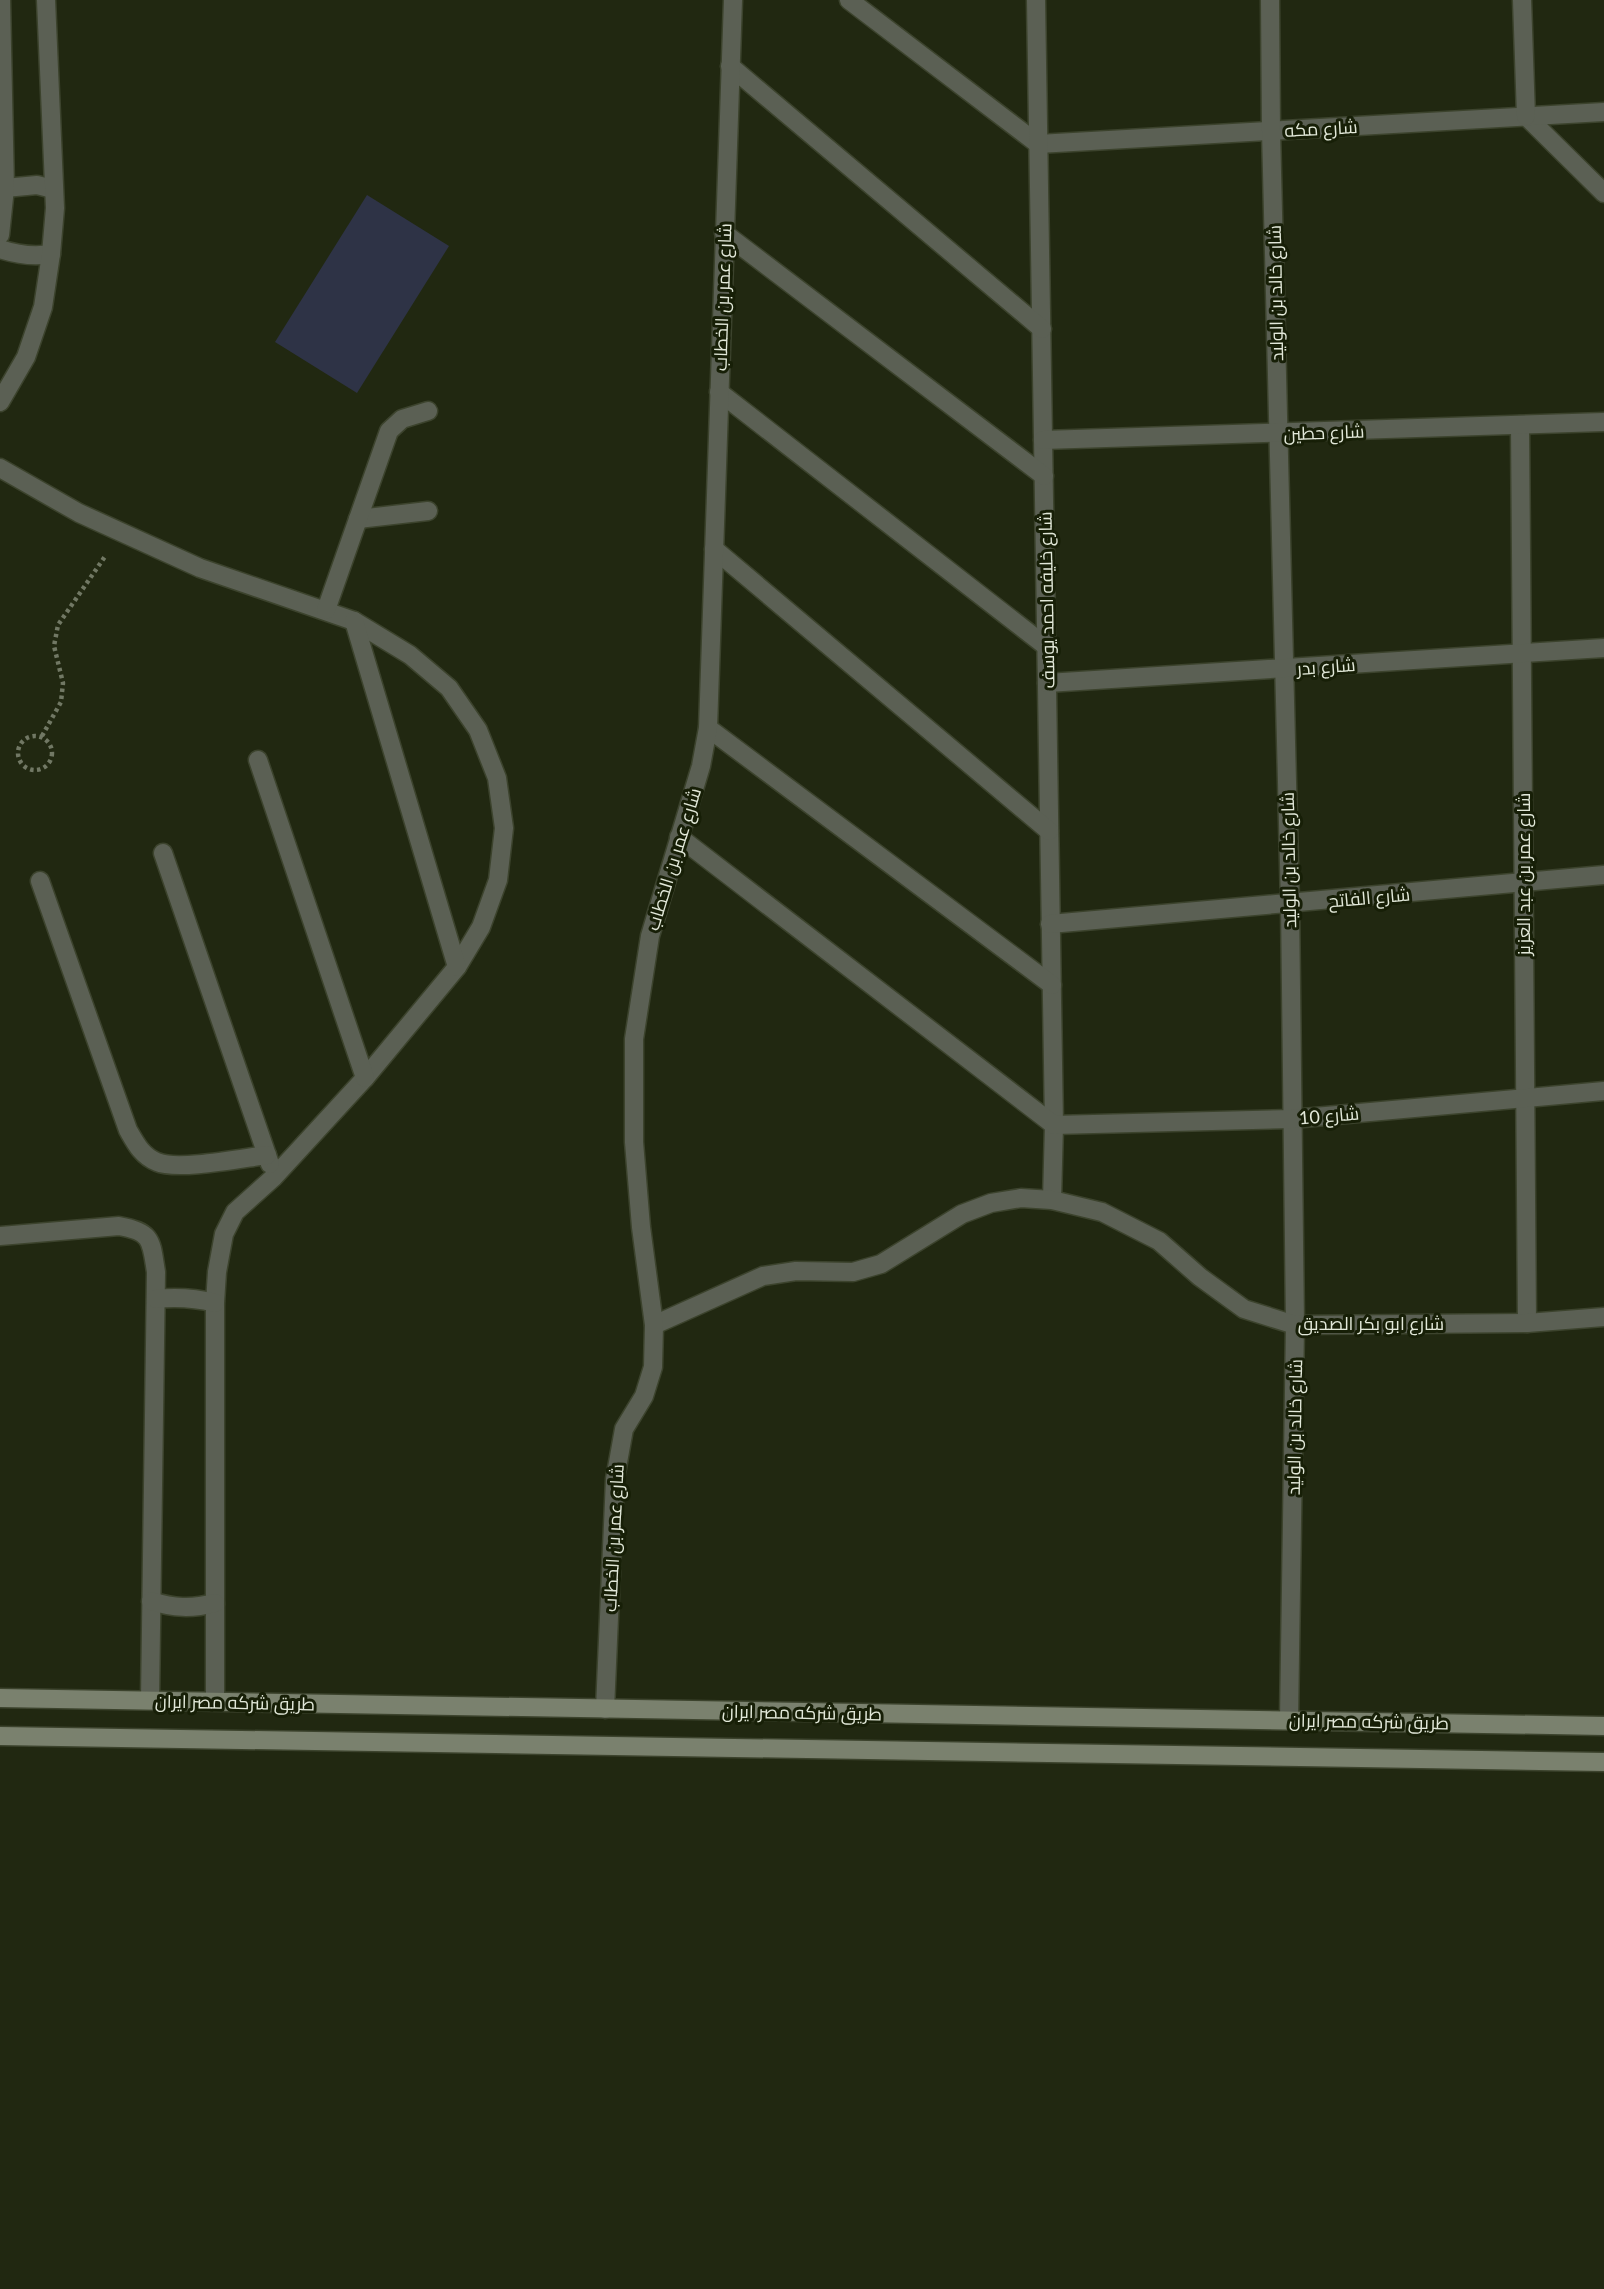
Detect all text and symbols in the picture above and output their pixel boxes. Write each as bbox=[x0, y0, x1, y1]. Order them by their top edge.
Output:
street label: شارع مكه bbox=[1284, 115, 1358, 143]
street label: شارع عمر بن الخطاب bbox=[708, 223, 738, 371]
street label: شارع خالد بن الوليد bbox=[1263, 225, 1289, 361]
street label: شارع حطين bbox=[1283, 420, 1365, 446]
street label: شارع خليفه احمد يوسف bbox=[1033, 511, 1061, 689]
street label: شارع بدر bbox=[1295, 653, 1356, 681]
street label: شارع عمر بن الخطاب bbox=[641, 785, 707, 934]
street label: شارع خالد بن الوليد bbox=[1276, 792, 1302, 928]
street label: شارع عمر بن عبد العزيز bbox=[1512, 793, 1536, 956]
street label: شارع الفاتح bbox=[1327, 882, 1411, 914]
street label: شارع 10 bbox=[1298, 1101, 1360, 1131]
street label: شارع ابو بكر الصديق bbox=[1298, 1312, 1444, 1336]
street label: شارع خالد بن الوليد bbox=[1282, 1359, 1308, 1495]
street label: شارع عمر بن الخطاب bbox=[598, 1464, 630, 1613]
street label: طريق شركه مصر ايران bbox=[155, 1690, 315, 1716]
street label: طريق شركه مصر ايران bbox=[722, 1700, 882, 1726]
street label: طريق شركه مصر ايران bbox=[1289, 1709, 1449, 1735]

